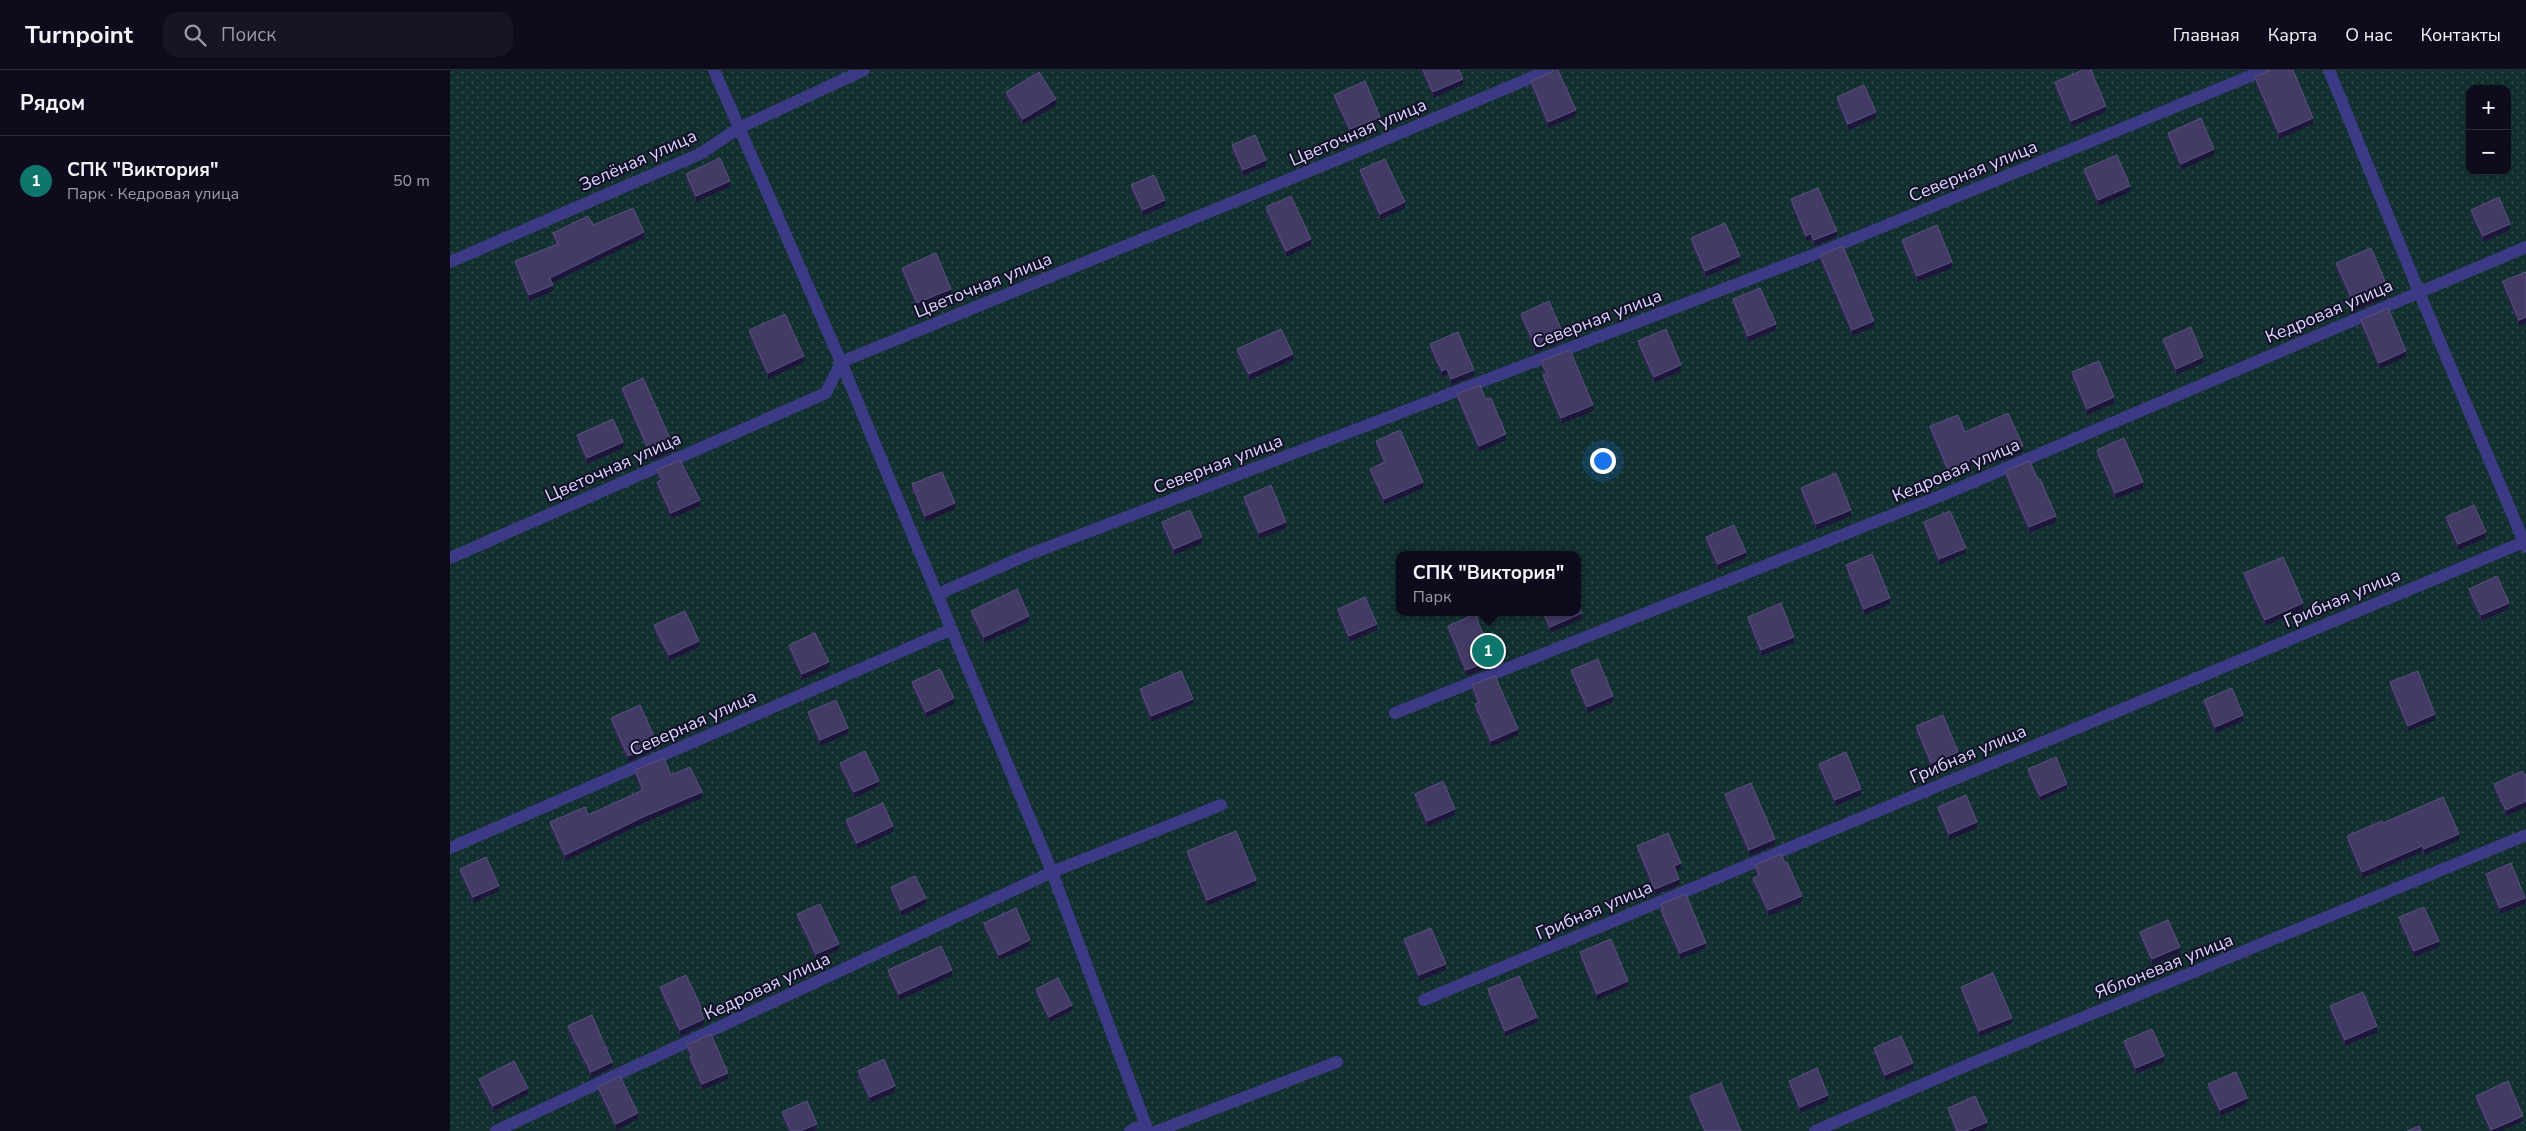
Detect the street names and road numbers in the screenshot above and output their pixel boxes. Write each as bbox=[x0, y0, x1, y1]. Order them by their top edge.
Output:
street label: Цветочная улица bbox=[1286, 92, 1430, 172]
street label: Зелёная улица bbox=[575, 123, 701, 197]
street label: Северная улица bbox=[1905, 134, 2041, 208]
street label: Цветочная улица bbox=[910, 246, 1056, 324]
street label: Кедровая улица bbox=[2261, 273, 2397, 349]
street label: Северная улица bbox=[1529, 283, 1665, 355]
street label: Цветочная улица bbox=[541, 426, 685, 508]
street label: Северная улица bbox=[1150, 428, 1286, 500]
street label: Кедровая улица bbox=[1888, 432, 2024, 508]
street label: Грибная улица bbox=[2280, 563, 2404, 633]
street label: Северная улица bbox=[626, 684, 760, 762]
street label: Грибная улица bbox=[1906, 719, 2030, 789]
street label: Грибная улица bbox=[1532, 875, 1656, 945]
street label: Яблоневая улица bbox=[2091, 927, 2237, 1005]
street label: Кедровая улица bbox=[700, 946, 834, 1026]

